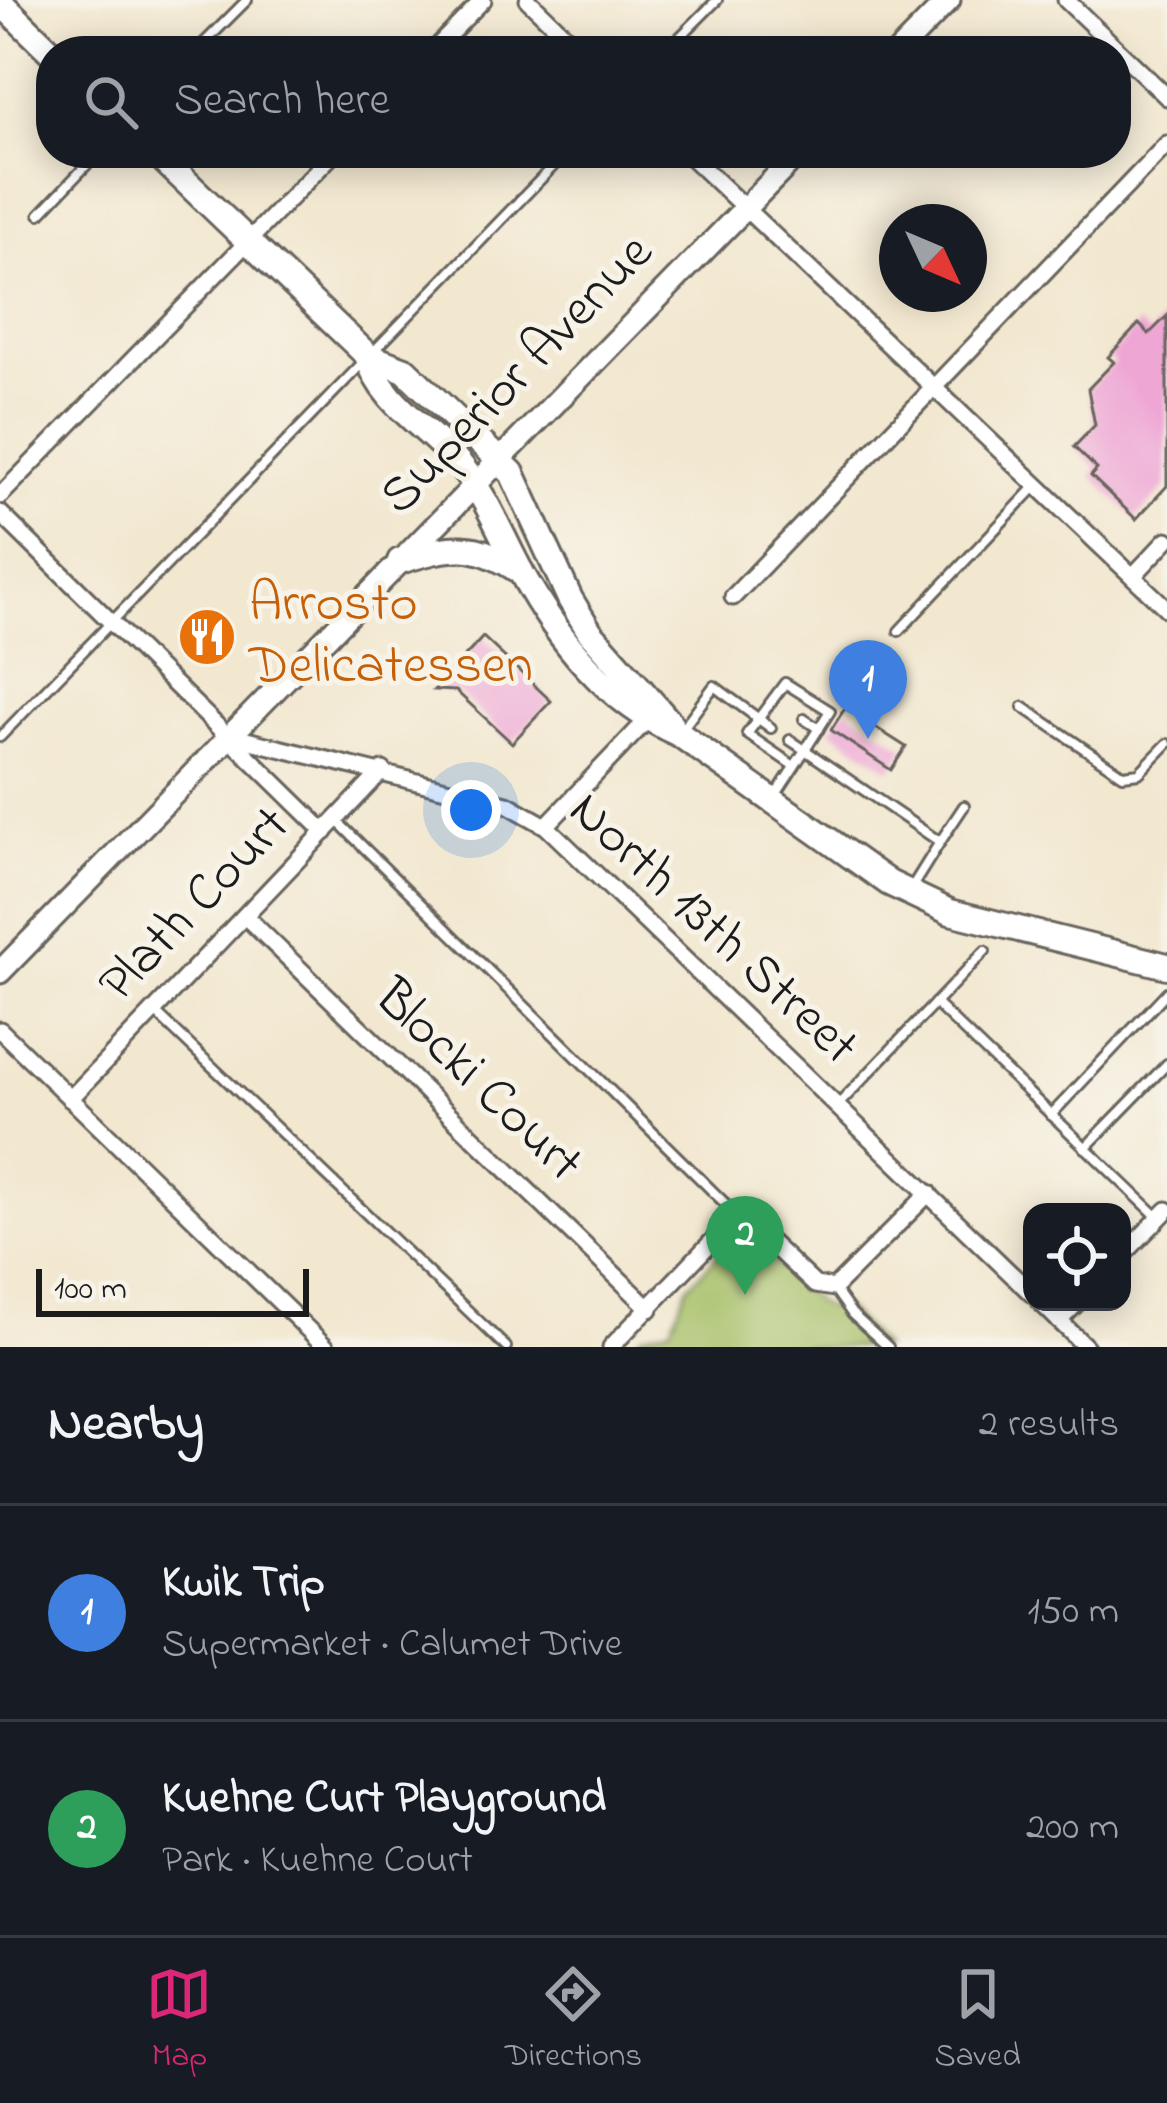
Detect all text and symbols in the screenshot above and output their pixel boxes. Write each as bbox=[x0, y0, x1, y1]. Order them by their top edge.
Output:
search box bbox=[36, 36, 1131, 168]
icon: search bbox=[78, 69, 144, 135]
text: Search here bbox=[174, 69, 390, 135]
north arrow bbox=[879, 204, 987, 312]
street label: Superior Avenue bbox=[363, 217, 673, 534]
place label: Arrosto Delicatessen bbox=[247, 567, 533, 707]
restaurant icon: Arrosto Delicatessen bbox=[176, 606, 238, 668]
pin: 1 bbox=[829, 640, 907, 739]
street label: North 13th Street bbox=[550, 775, 874, 1085]
your location bbox=[441, 780, 501, 840]
street label: Plath Court bbox=[82, 790, 310, 1022]
street label: Blocki Court bbox=[353, 961, 599, 1202]
pin: 2 bbox=[706, 1196, 784, 1295]
map controls bbox=[1023, 1203, 1131, 1311]
button: locate bbox=[1023, 1203, 1131, 1311]
scale bar bbox=[36, 1263, 309, 1316]
text: 100 m bbox=[54, 1266, 127, 1314]
text: Nearby bbox=[48, 1388, 204, 1463]
text: 2 results bbox=[979, 1397, 1119, 1454]
text: Kwik Trip bbox=[162, 1551, 325, 1617]
text: 1 bbox=[81, 1584, 93, 1641]
text: 150 m bbox=[1027, 1584, 1119, 1641]
text: Supermarket · Calumet Drive bbox=[162, 1617, 622, 1674]
text: Kuehne Curt Playground bbox=[162, 1767, 606, 1833]
text: 2 bbox=[77, 1800, 97, 1857]
text: 200 m bbox=[1026, 1800, 1119, 1857]
text: Park · Kuehne Court bbox=[162, 1833, 473, 1890]
tab: Map bbox=[146, 1961, 212, 2081]
tab: Directions bbox=[505, 1961, 642, 2081]
tab: Saved bbox=[935, 1961, 1021, 2081]

